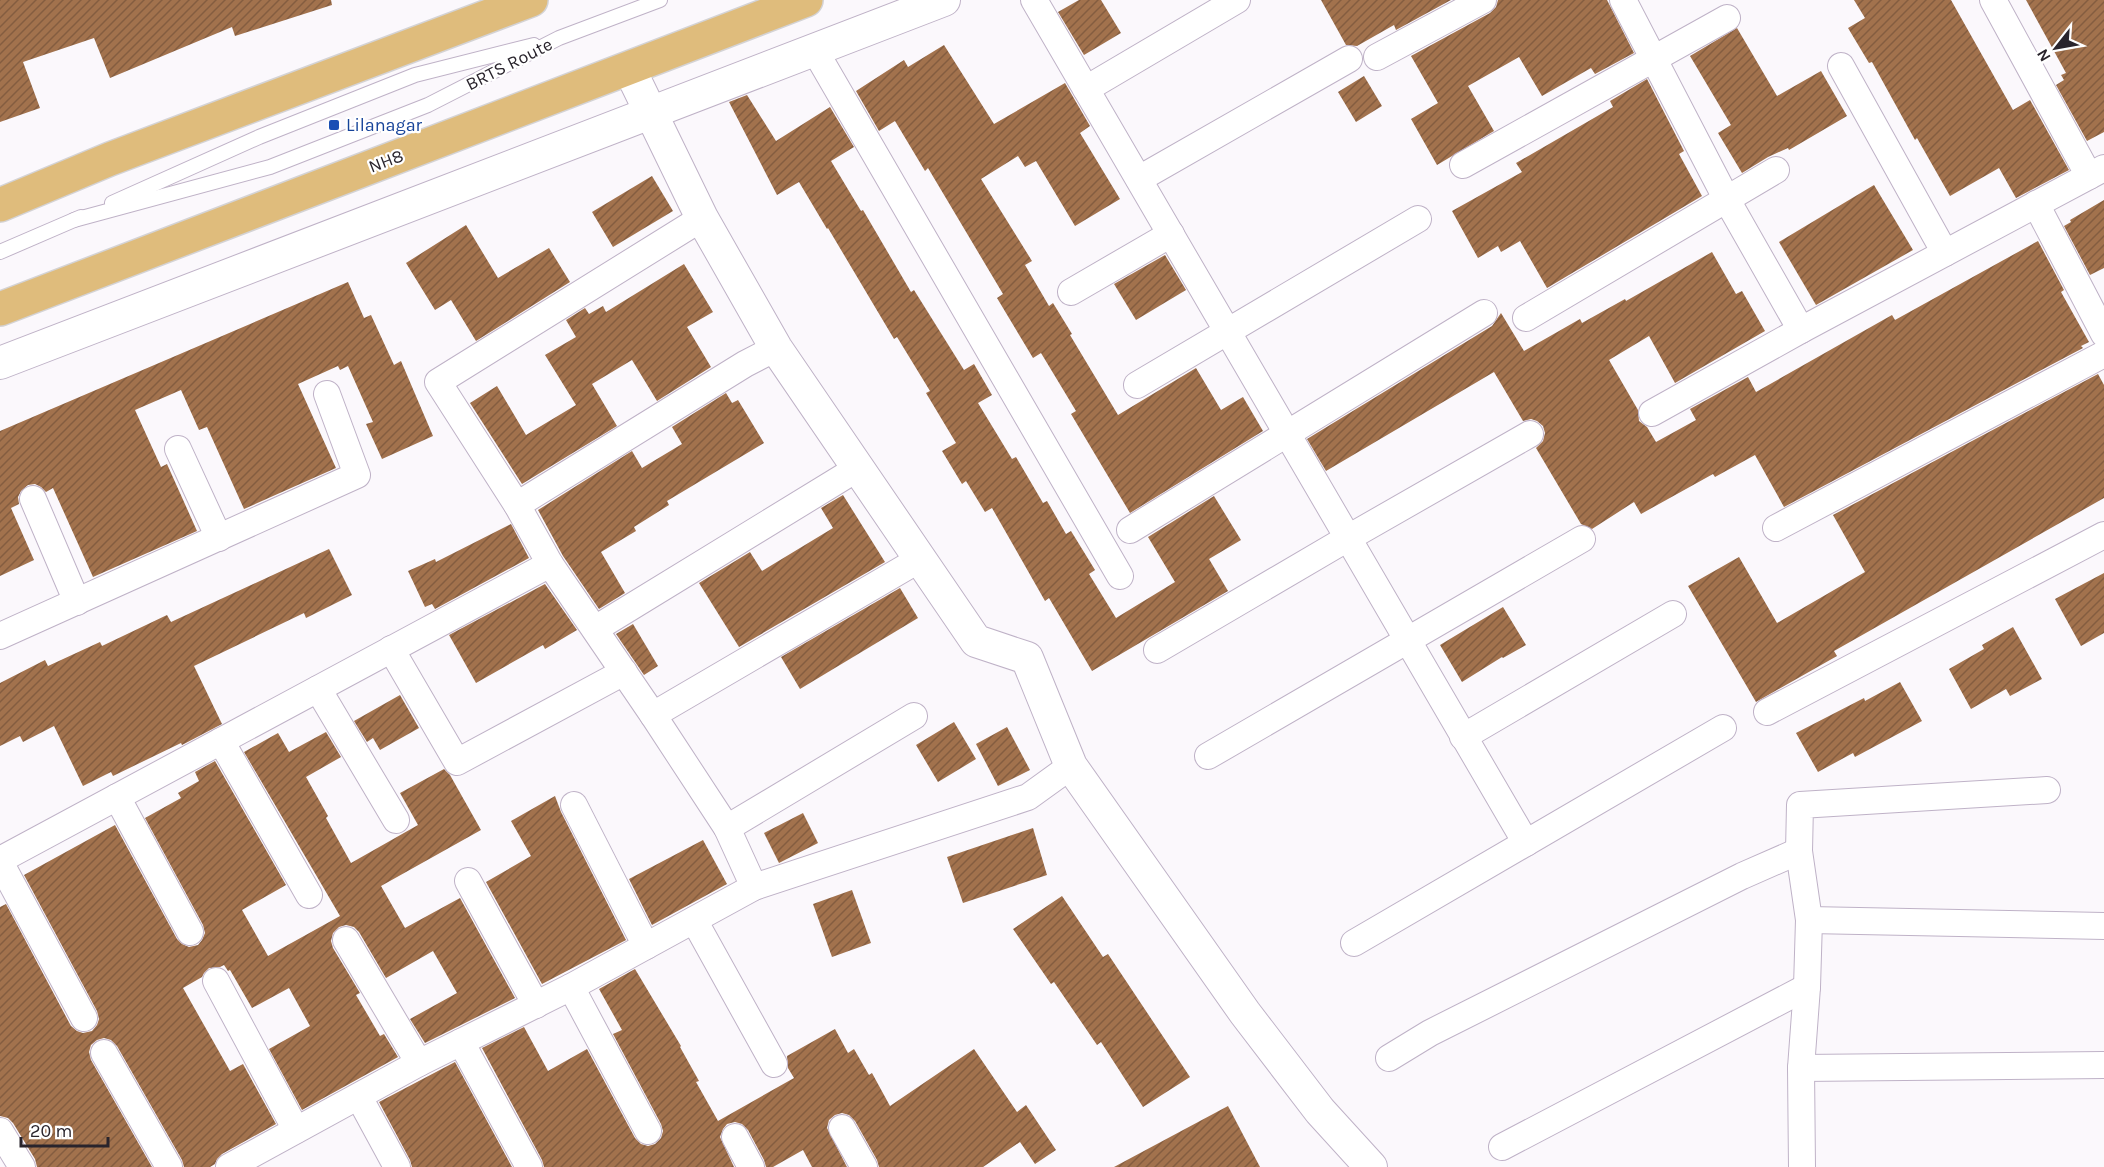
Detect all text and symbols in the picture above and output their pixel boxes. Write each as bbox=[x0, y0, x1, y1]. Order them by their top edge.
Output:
north arrow bbox=[2026, 18, 2086, 78]
street label: BRTS Route bbox=[462, 33, 556, 95]
text: N bbox=[2032, 46, 2055, 65]
place label: Lilanagar bbox=[346, 114, 423, 136]
marker: Lilanagar bbox=[327, 118, 341, 132]
street label: NH8 bbox=[366, 144, 406, 178]
scale bar bbox=[21, 1110, 108, 1148]
text: 20 m bbox=[30, 1120, 72, 1142]

